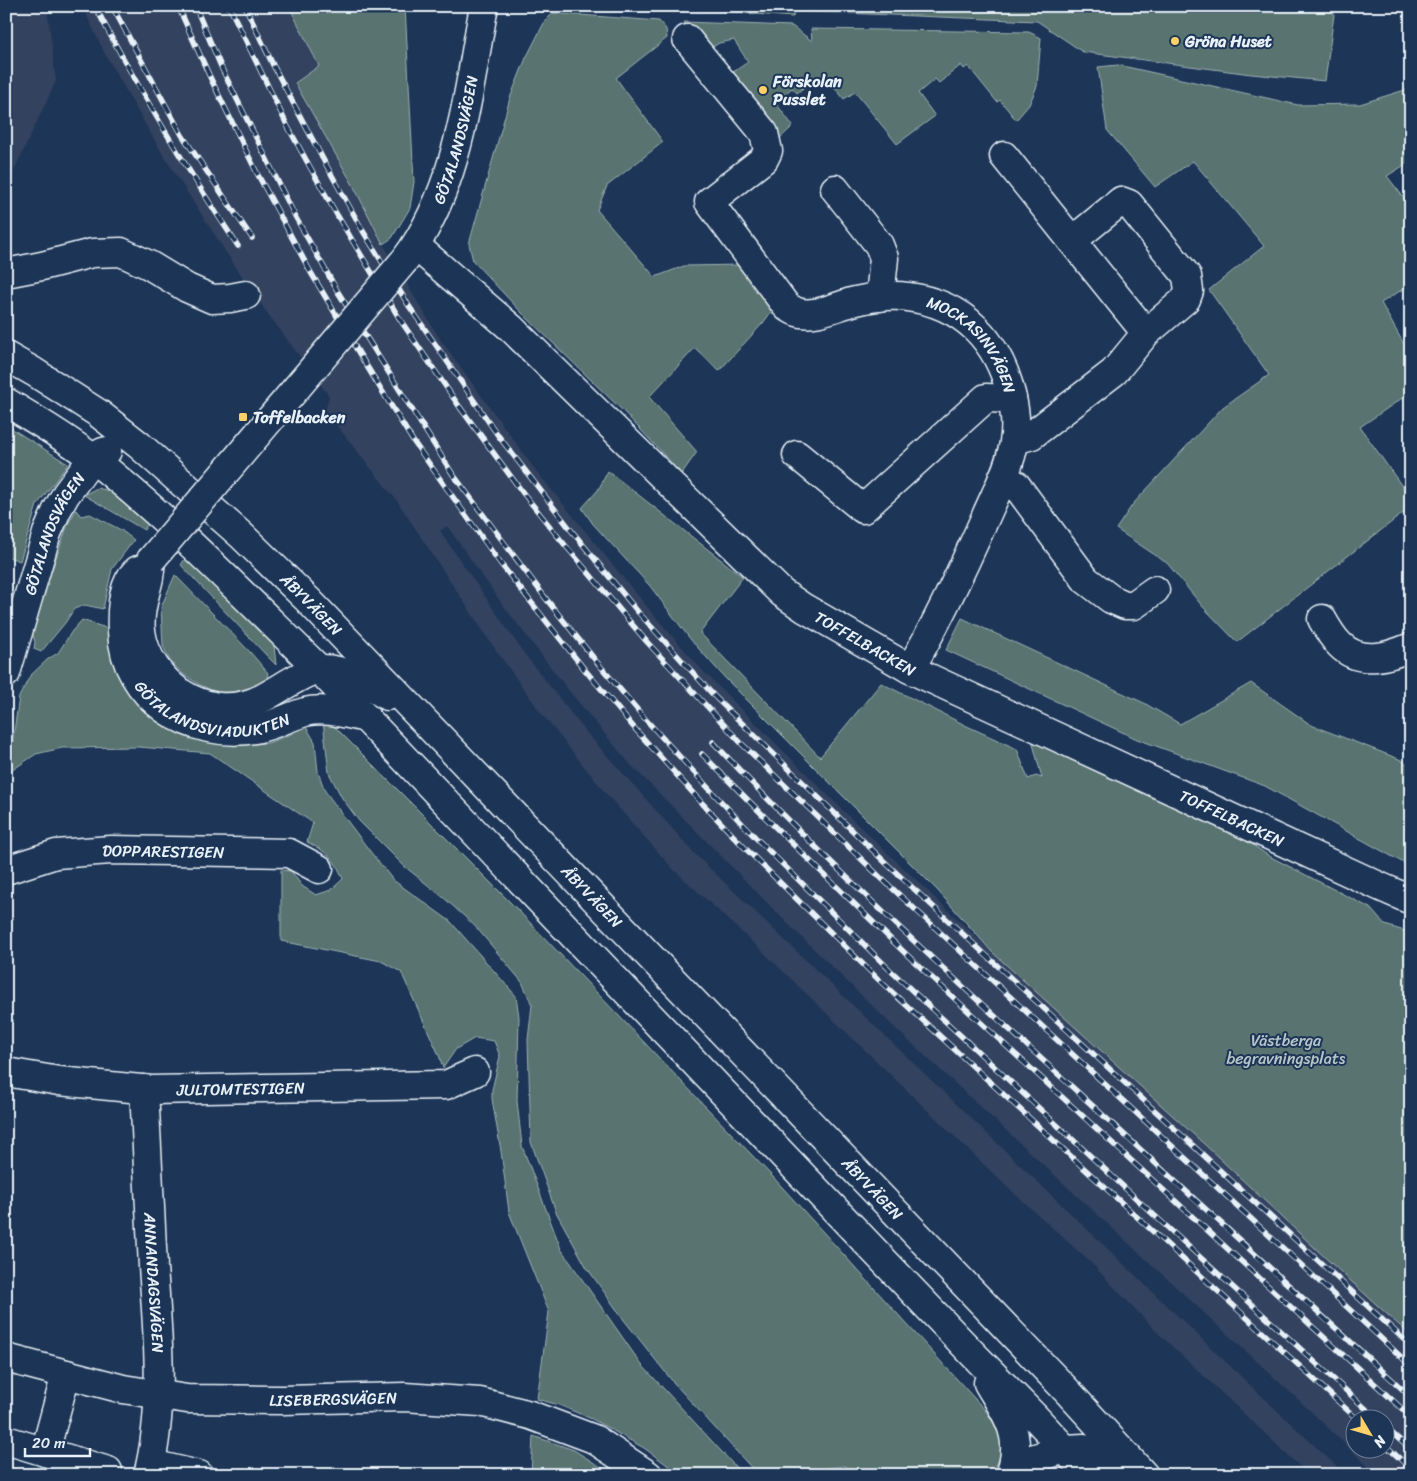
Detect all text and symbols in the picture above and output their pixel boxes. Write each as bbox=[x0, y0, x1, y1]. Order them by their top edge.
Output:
place label: Gröna Huset bbox=[1184, 27, 1272, 56]
marker: Gröna Huset bbox=[1169, 35, 1181, 47]
place label: Förskolan Pusslet bbox=[772, 67, 842, 114]
street label: GÖTALANDSVÄGEN bbox=[424, 73, 486, 208]
marker: Förskolan Pusslet bbox=[757, 84, 769, 96]
street label: MOCKASINVÄGEN bbox=[923, 287, 1025, 397]
place label: Toffelbacken bbox=[253, 403, 346, 432]
marker: Toffelbacken bbox=[237, 411, 249, 423]
street label: GÖTALANDSVÄGEN bbox=[15, 465, 92, 598]
street label: ÅBYVÄGEN bbox=[272, 565, 350, 643]
street label: TOFFELBACKEN bbox=[809, 603, 922, 685]
street label: GÖTALANDSVIADUKTEN bbox=[127, 674, 295, 745]
street label: TOFFELBACKEN bbox=[1174, 781, 1290, 855]
street label: DOPPARESTIGEN bbox=[101, 835, 225, 866]
street label: ÅBYVÄGEN bbox=[553, 857, 631, 935]
park label: Västberga begravningsplats bbox=[1227, 1026, 1346, 1073]
street label: JULTOMTESTIGEN bbox=[175, 1073, 305, 1104]
street label: ÅBYVÄGEN bbox=[834, 1149, 911, 1228]
street label: ANNANDAGSVÄGEN bbox=[136, 1211, 173, 1354]
street label: LISEBERGSVÄGEN bbox=[269, 1383, 397, 1415]
north arrow bbox=[1344, 1408, 1394, 1458]
scale bar bbox=[25, 1426, 90, 1458]
text: N bbox=[1367, 1429, 1393, 1453]
text: 20 m bbox=[32, 1430, 66, 1456]

